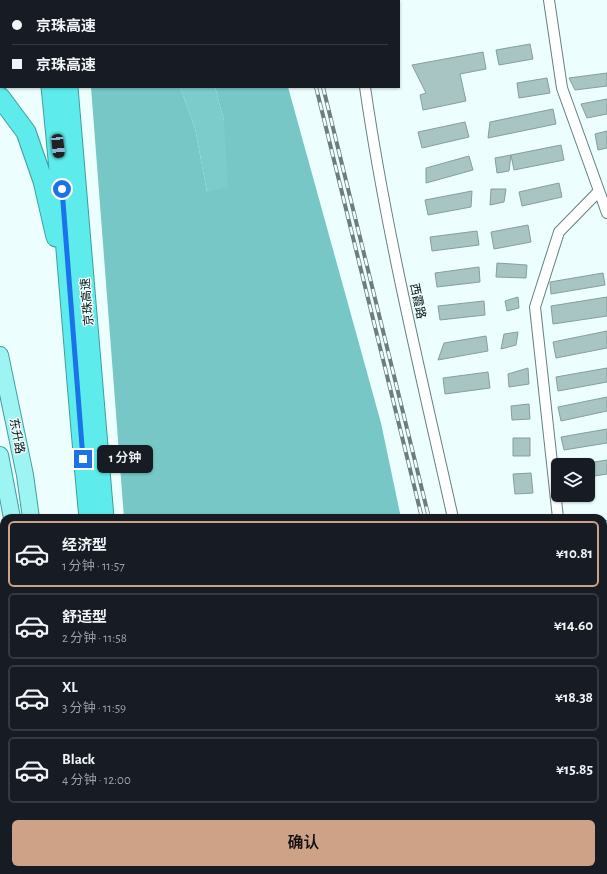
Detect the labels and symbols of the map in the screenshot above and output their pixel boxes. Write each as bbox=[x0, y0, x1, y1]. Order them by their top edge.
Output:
car bbox=[51, 133, 65, 159]
route start bbox=[53, 180, 71, 198]
street label: 京珠高速 bbox=[78, 278, 95, 327]
street label: 西霞路 bbox=[408, 282, 429, 320]
street label: 东升路 bbox=[8, 417, 27, 455]
callout: 1 分钟 bbox=[97, 445, 153, 473]
route end bbox=[74, 450, 92, 468]

